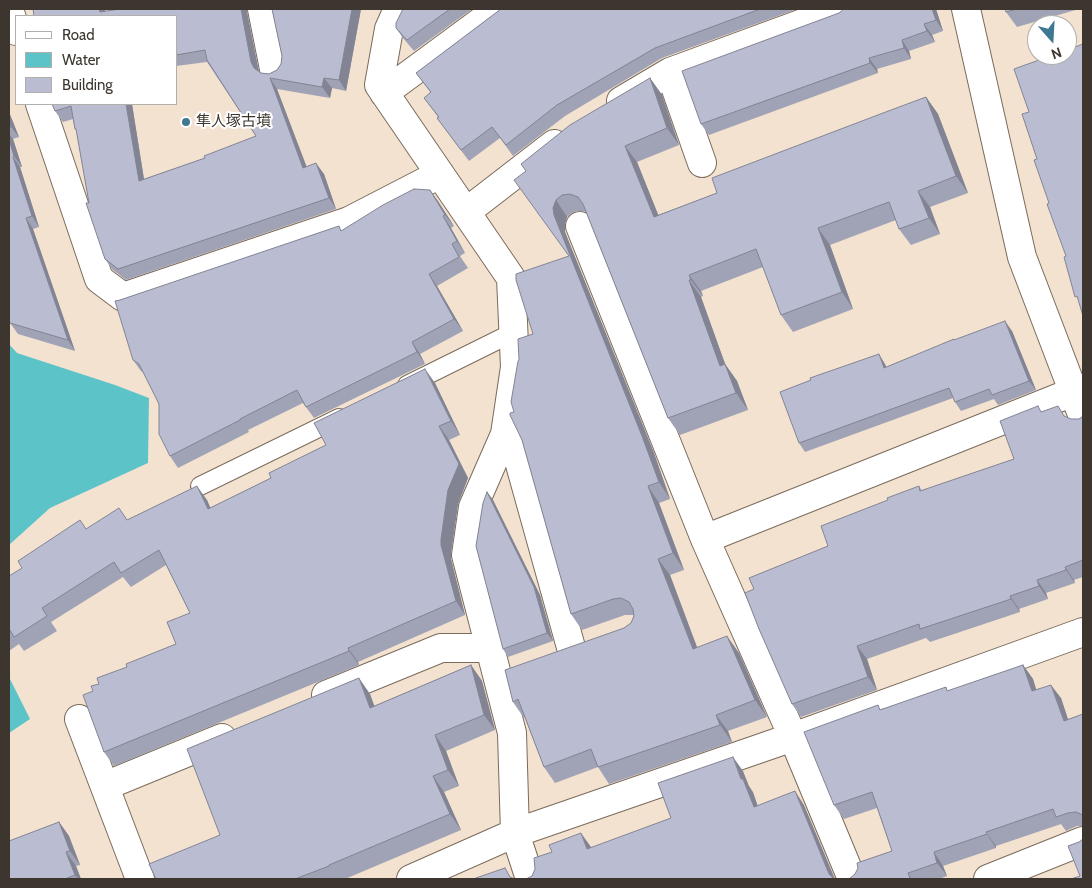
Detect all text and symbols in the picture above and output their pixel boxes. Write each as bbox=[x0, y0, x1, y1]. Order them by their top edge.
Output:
legend bbox=[15, 15, 178, 105]
north arrow bbox=[1027, 15, 1077, 65]
text: Road bbox=[62, 26, 95, 44]
text: N bbox=[1049, 43, 1064, 63]
text: Water bbox=[62, 51, 100, 69]
text: Building bbox=[62, 76, 113, 94]
place label: 隼人塚古墳 bbox=[196, 113, 271, 131]
marker: 隼人塚古墳 bbox=[180, 116, 192, 128]

